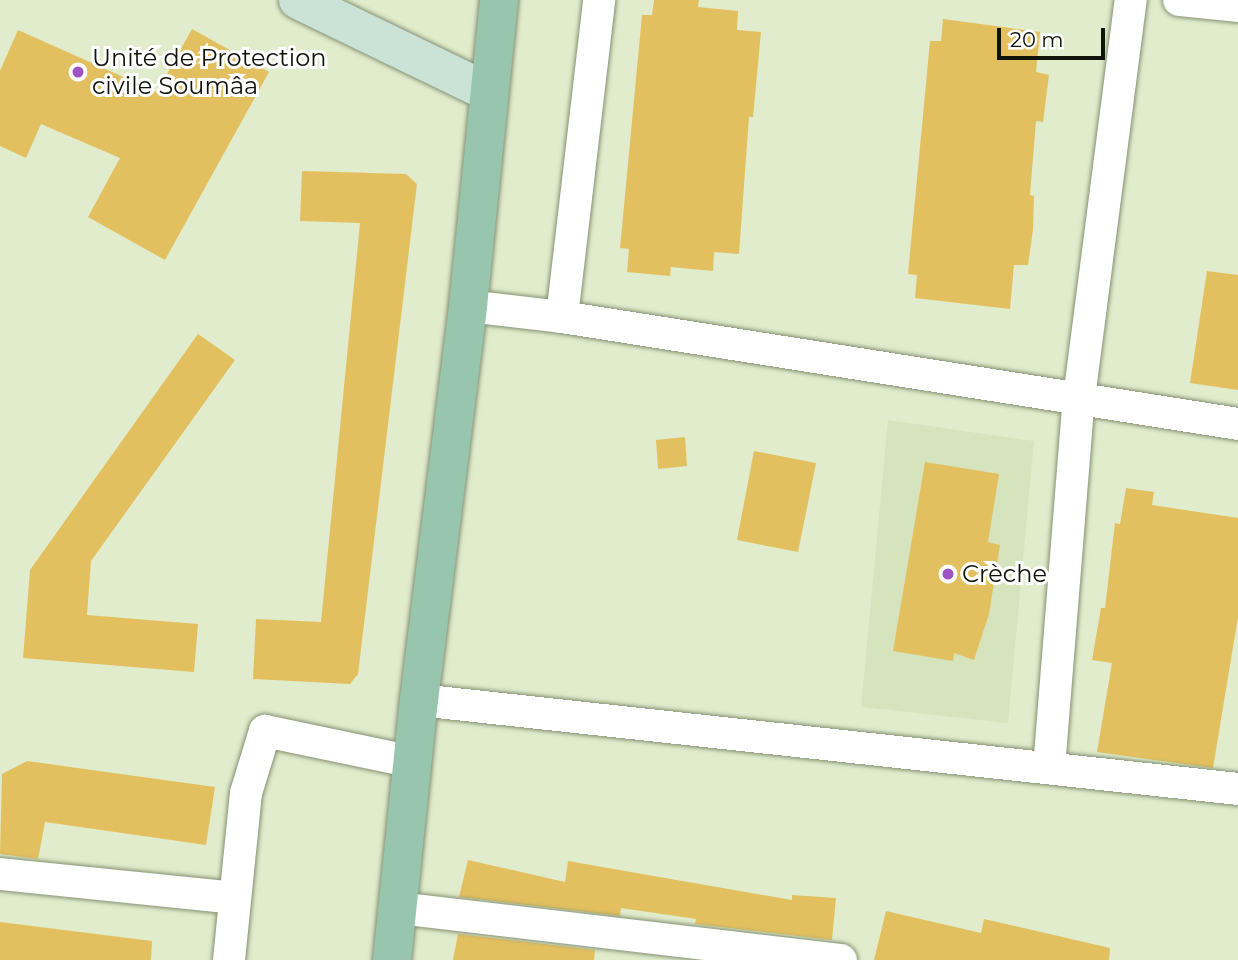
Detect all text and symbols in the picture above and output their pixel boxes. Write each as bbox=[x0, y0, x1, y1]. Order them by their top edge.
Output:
scale bar bbox=[1000, 14, 1108, 58]
text: 20 m bbox=[1010, 27, 1064, 52]
place label: Unité de Protection civile Soumâa bbox=[92, 44, 327, 100]
marker: Unité de Protection civile Soumâa bbox=[70, 64, 86, 80]
place label: Crèche bbox=[962, 560, 1047, 588]
marker: Crèche bbox=[940, 566, 956, 582]

